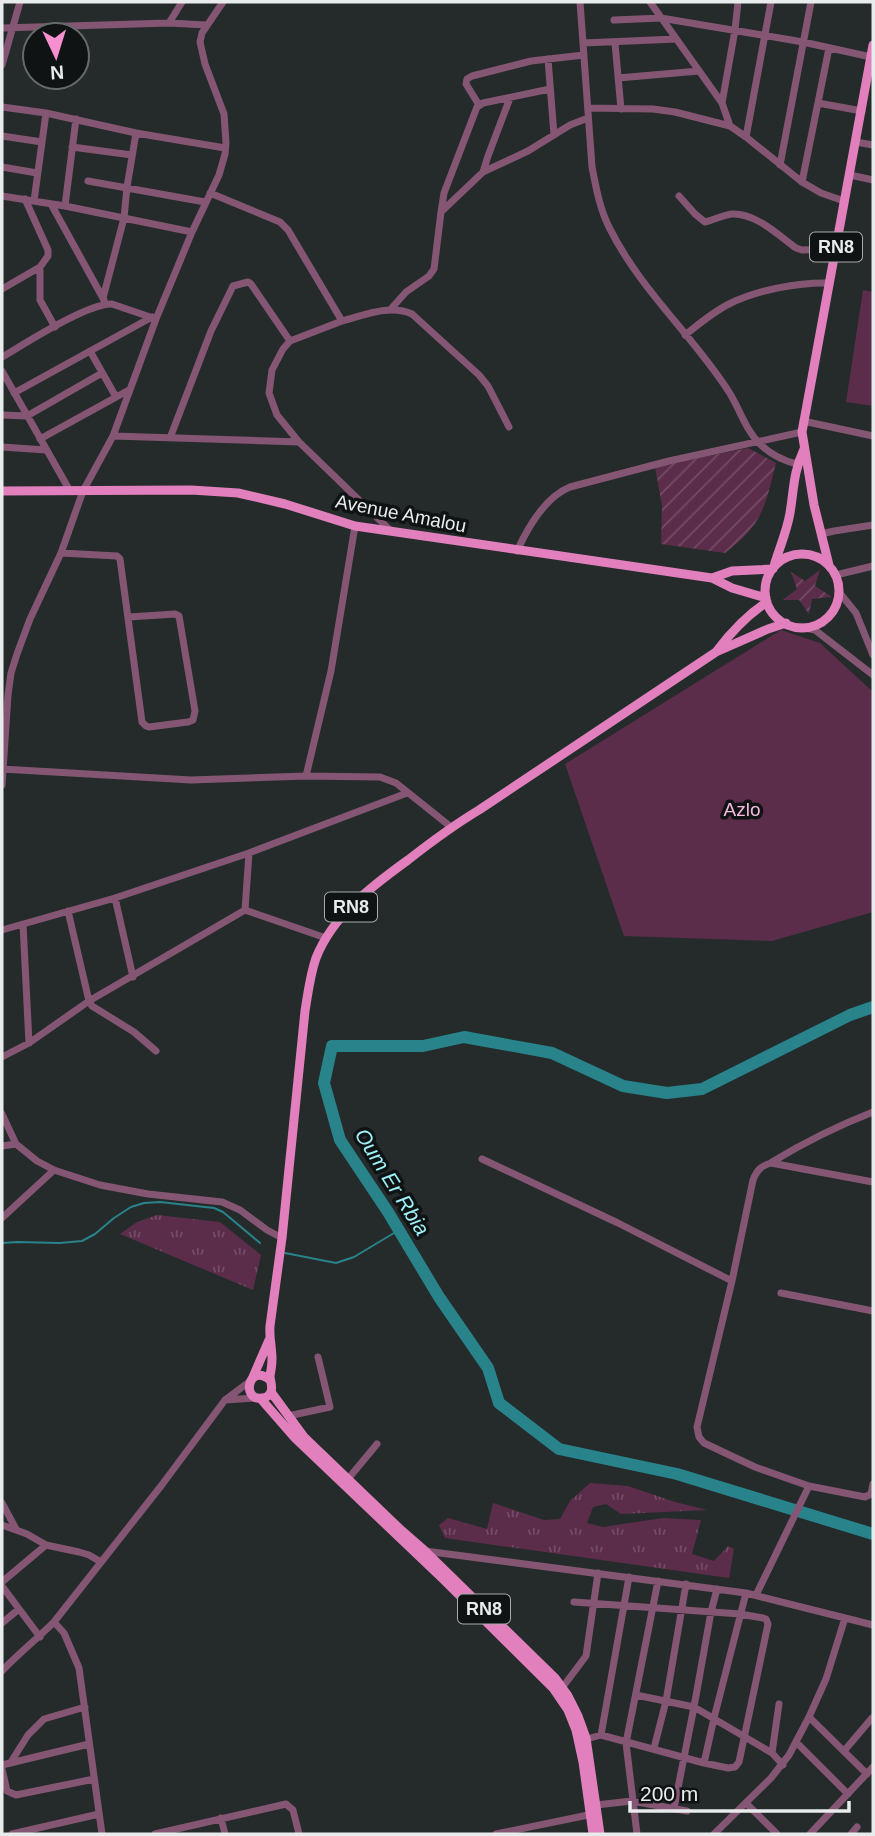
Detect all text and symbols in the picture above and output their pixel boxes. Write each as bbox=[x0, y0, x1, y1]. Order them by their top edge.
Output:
north arrow bbox=[21, 21, 91, 91]
text: N bbox=[50, 62, 65, 83]
road number: RN8 bbox=[810, 232, 862, 262]
street label: Avenue Amalou bbox=[334, 491, 468, 536]
park label: Azlo bbox=[724, 799, 760, 820]
road number: RN8 bbox=[325, 893, 377, 922]
water label: Oum Er Rbia bbox=[351, 1124, 434, 1239]
road number: RN8 bbox=[458, 1594, 510, 1624]
scale bar bbox=[630, 1770, 849, 1814]
text: 200 m bbox=[640, 1782, 698, 1805]

